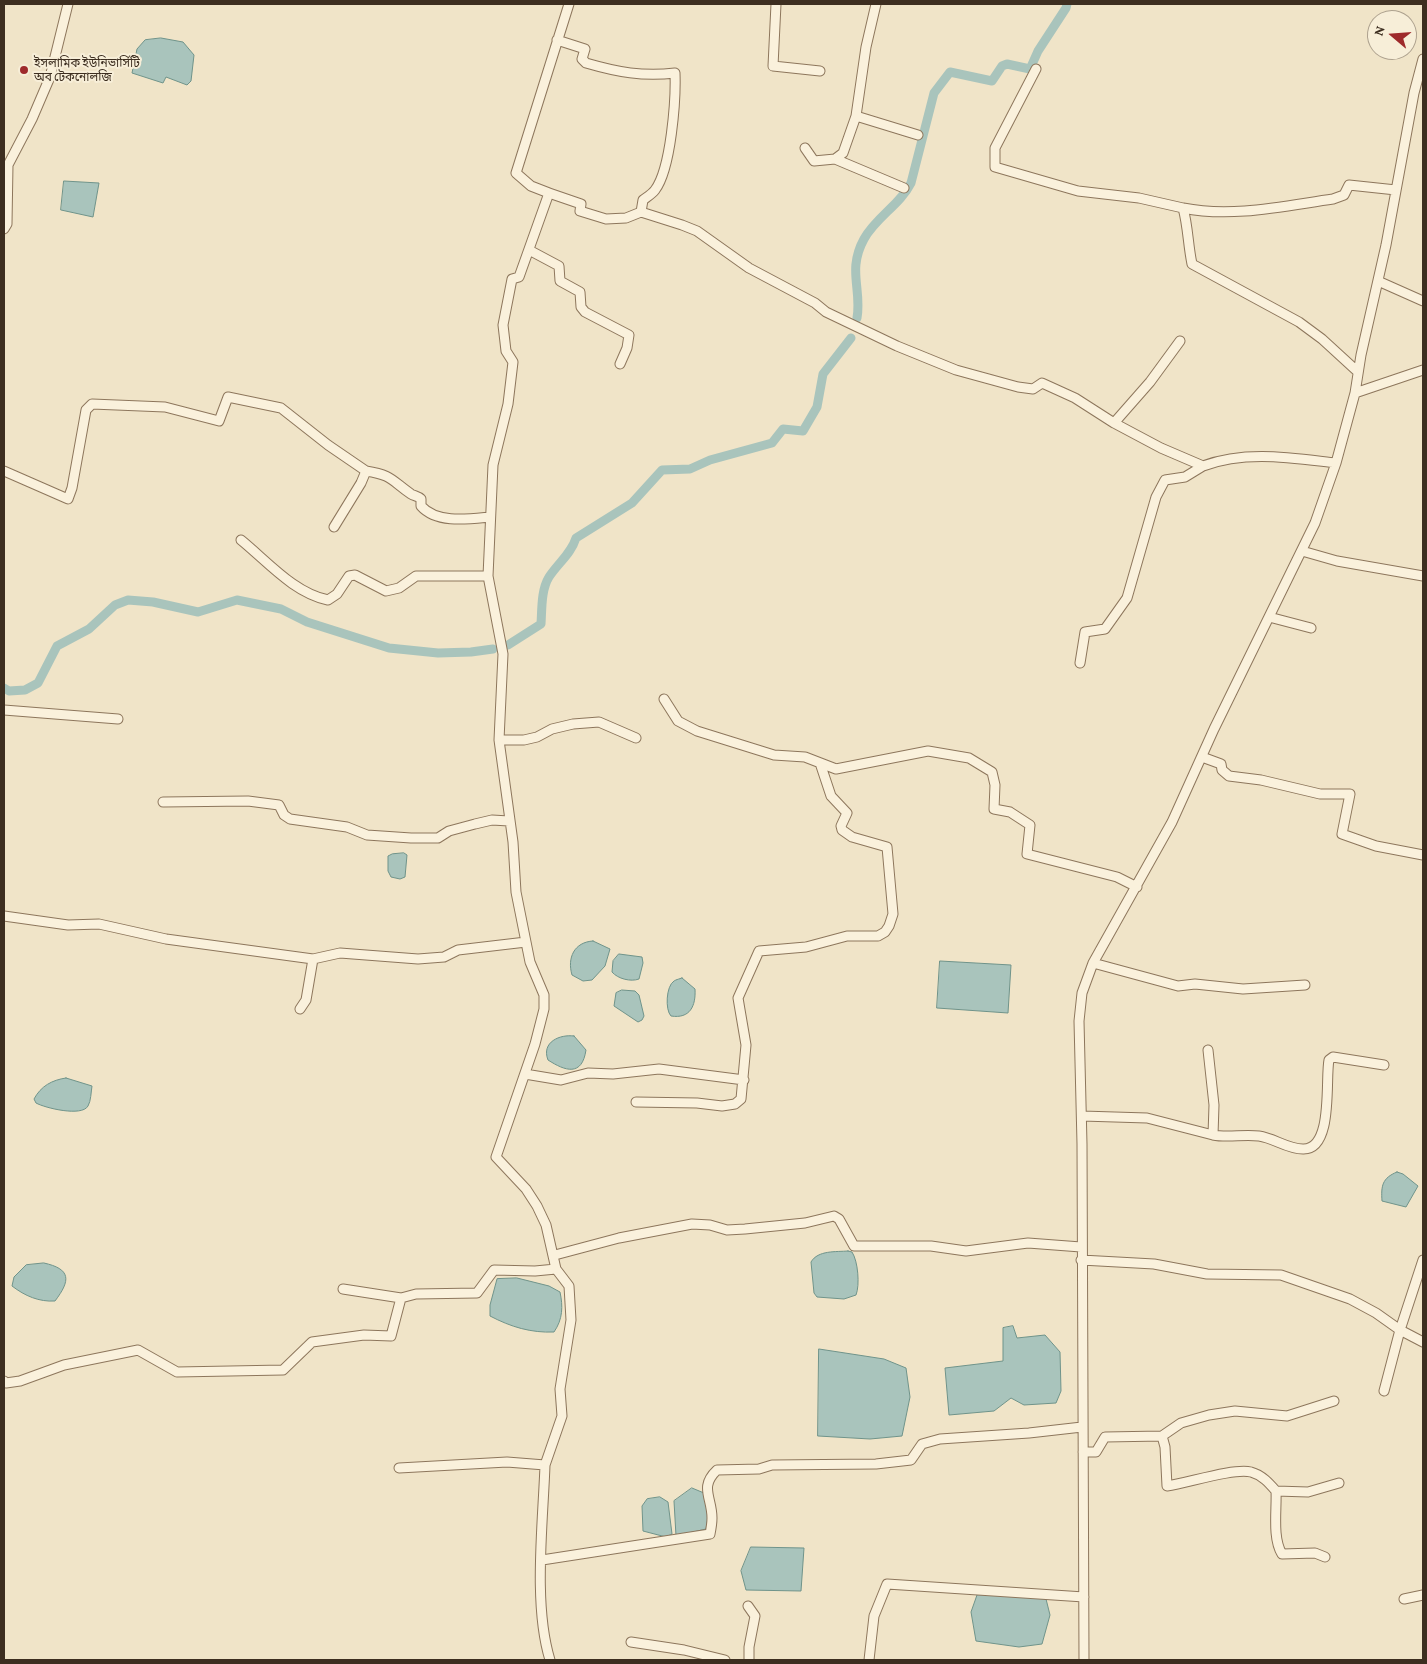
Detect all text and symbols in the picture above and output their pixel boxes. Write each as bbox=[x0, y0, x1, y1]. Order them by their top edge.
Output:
north arrow bbox=[1367, 10, 1417, 60]
text: N bbox=[1370, 24, 1388, 38]
place label: ইসলামিক ইউনিভার্সিটি অব টেকনোলজি bbox=[34, 56, 140, 84]
marker: ইসলামিক ইউনিভার্সিটি অব টেকনোলজি bbox=[18, 64, 30, 76]

